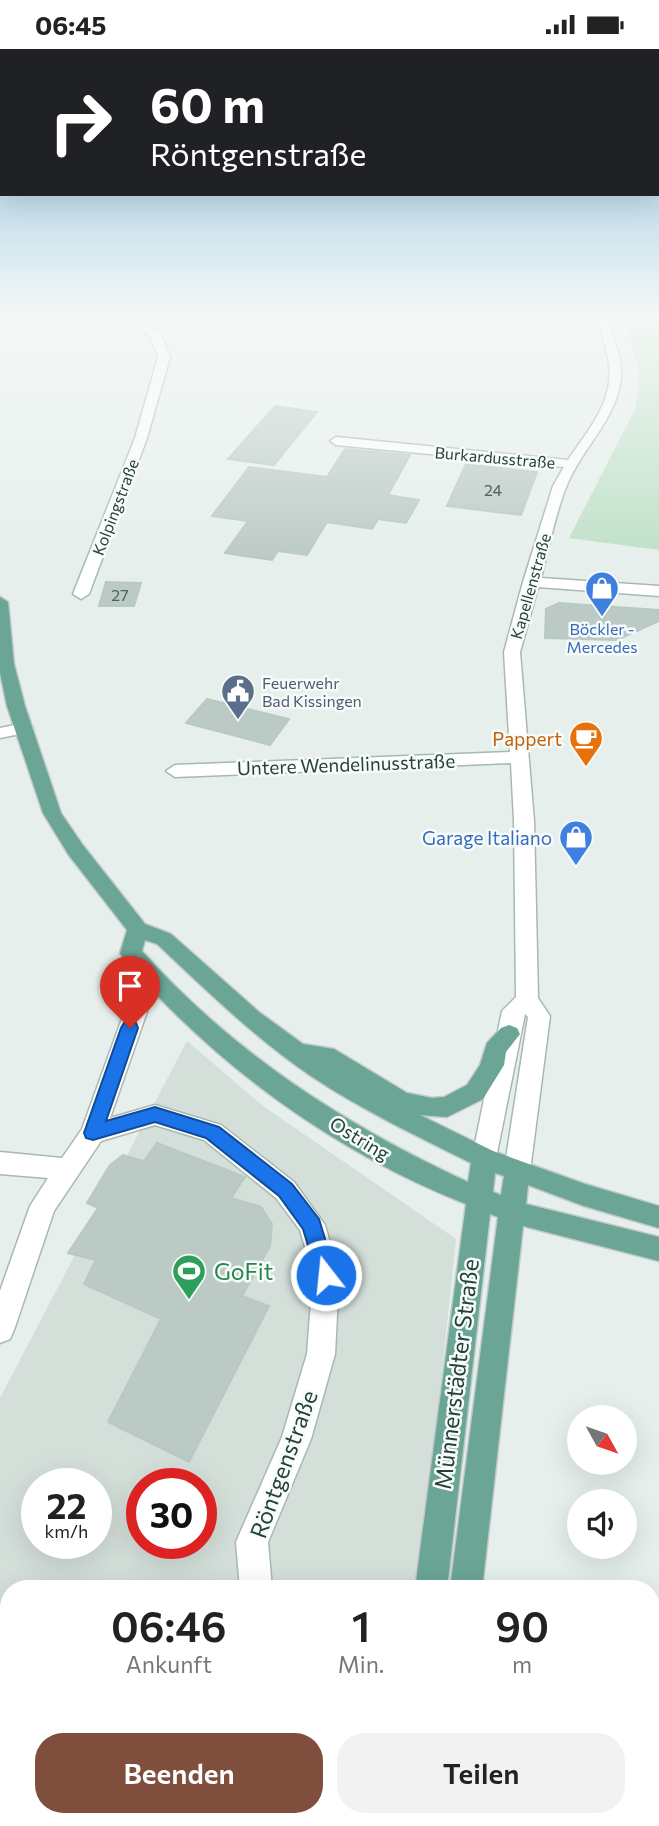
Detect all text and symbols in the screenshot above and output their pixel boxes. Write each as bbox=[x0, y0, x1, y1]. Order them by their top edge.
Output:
text: 06:45 bbox=[35, 9, 106, 40]
text: 60 m bbox=[150, 73, 265, 133]
icon: right bbox=[35, 77, 126, 168]
text: Röntgenstraße bbox=[150, 133, 366, 173]
street label: Burkardusstraße bbox=[434, 442, 556, 472]
street label: Kolpingstraße bbox=[88, 456, 142, 558]
house number: 24 bbox=[484, 480, 502, 499]
street label: Kapellenstraße bbox=[506, 531, 554, 641]
shop icon: Böckler - Mercedes bbox=[583, 569, 621, 618]
house number: 27 bbox=[111, 585, 129, 604]
place label: Böckler - Mercedes bbox=[566, 619, 638, 656]
public building icon: Feuerwehr Bad Kissingen bbox=[219, 672, 257, 721]
place label: Feuerwehr Bad Kissingen bbox=[262, 673, 362, 710]
cafe icon: Pappert bbox=[567, 719, 605, 768]
place label: Pappert bbox=[492, 727, 562, 750]
street label: Untere Wendelinusstraße bbox=[236, 749, 456, 779]
shop icon: Garage Italiano bbox=[557, 818, 595, 867]
place label: Garage Italiano bbox=[422, 826, 552, 849]
pin bbox=[100, 956, 160, 1028]
icon: arrive bbox=[111, 967, 149, 1005]
street label: Ostring bbox=[326, 1111, 394, 1165]
position arrow bbox=[289, 1238, 363, 1312]
sports icon: GoFit bbox=[170, 1252, 208, 1301]
place label: GoFit bbox=[214, 1257, 273, 1285]
street label: Münnerstädter Straße bbox=[428, 1257, 484, 1491]
street label: Röntgenstraße bbox=[243, 1386, 323, 1542]
north arrow bbox=[567, 1405, 637, 1475]
map controls bbox=[567, 1405, 637, 1559]
speed limit sign: 30 bbox=[126, 1468, 217, 1559]
text: 22 bbox=[47, 1483, 86, 1526]
button: sound bbox=[567, 1489, 637, 1559]
text: km/h bbox=[45, 1520, 88, 1542]
text: 06:46 bbox=[111, 1599, 227, 1651]
text: 1 bbox=[352, 1599, 370, 1651]
text: 90 bbox=[495, 1599, 549, 1651]
text: Ankunft bbox=[126, 1650, 212, 1678]
text: Min. bbox=[338, 1650, 384, 1678]
text: m bbox=[512, 1650, 532, 1678]
button: Beenden bbox=[35, 1733, 323, 1813]
button: Teilen bbox=[337, 1733, 625, 1813]

